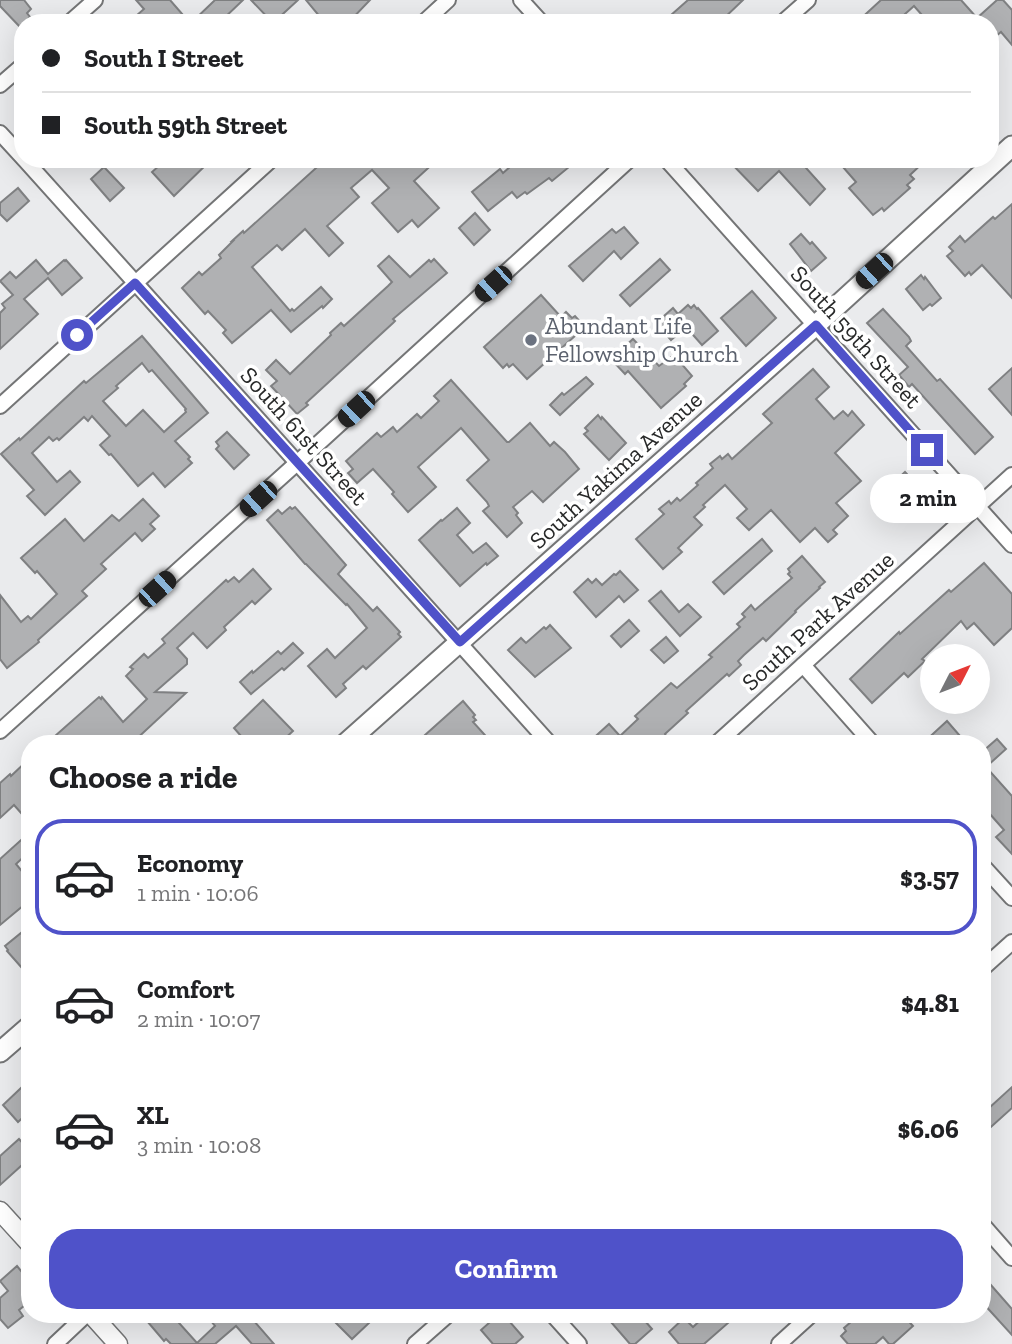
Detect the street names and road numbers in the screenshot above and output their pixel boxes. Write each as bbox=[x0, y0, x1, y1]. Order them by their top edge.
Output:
street label: South 59th Street bbox=[785, 259, 928, 414]
street label: South 61st Street bbox=[235, 360, 374, 511]
street label: South Yakima Avenue bbox=[523, 385, 708, 555]
street label: South Park Avenue bbox=[736, 545, 900, 696]

